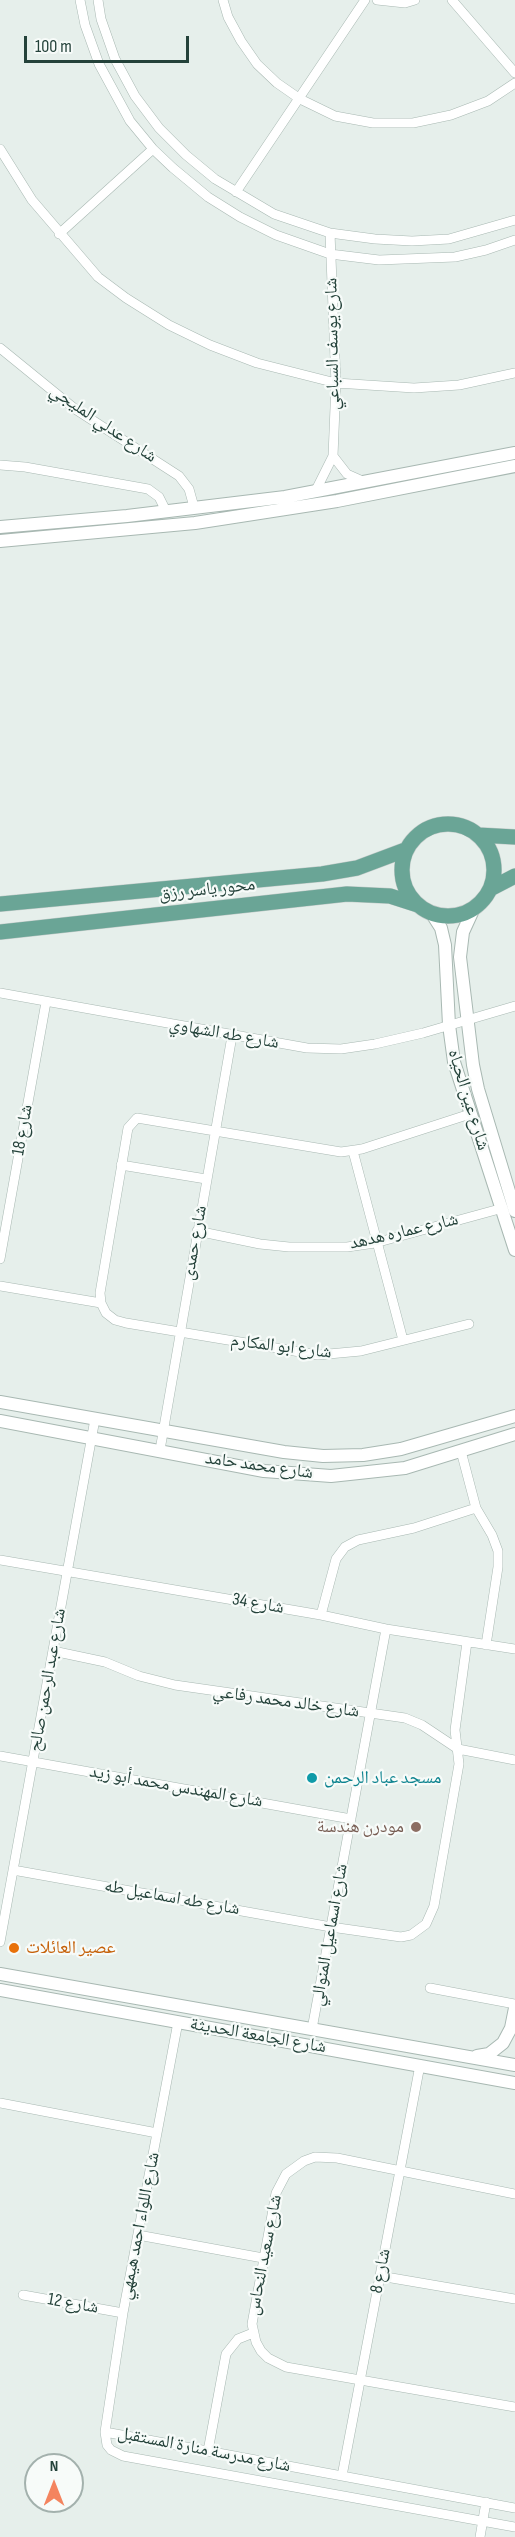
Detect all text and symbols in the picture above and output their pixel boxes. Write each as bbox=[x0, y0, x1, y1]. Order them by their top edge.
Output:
scale bar bbox=[27, 24, 192, 62]
text: 100 m bbox=[35, 36, 72, 57]
street label: شارع يوسف السباعي bbox=[321, 278, 345, 410]
street label: شارع عدلي المليجي bbox=[45, 380, 161, 468]
street label: محور ياسر رزق bbox=[158, 874, 256, 906]
street label: شارع طه الشهاوي bbox=[167, 1014, 281, 1054]
street label: شارع عين الحياه bbox=[442, 1047, 494, 1153]
street label: شارع 18 bbox=[8, 1103, 38, 1157]
street label: شارع حمدى bbox=[178, 1204, 212, 1282]
street label: شارع عماره هدهد bbox=[348, 1209, 460, 1255]
street label: شارع ابو المكارم bbox=[229, 1330, 333, 1364]
street label: شارع محمد حامد bbox=[204, 1448, 314, 1484]
street label: شارع 34 bbox=[230, 1589, 286, 1619]
street label: شارع عبد الرحمن صالح bbox=[25, 1607, 71, 1753]
street label: شارع خالد محمد رفاعي bbox=[211, 1681, 361, 1723]
street label: شارع المهندس محمد أبو زيد bbox=[88, 1761, 264, 1813]
place label: مسجد عباد الرحمن bbox=[324, 1767, 442, 1789]
marker: مسجد عباد الرحمن bbox=[305, 1771, 319, 1785]
place label: مودرن هندسة bbox=[317, 1816, 404, 1838]
marker: مودرن هندسة bbox=[409, 1820, 423, 1834]
street label: شارع اسماعيل المنوالي bbox=[307, 1862, 353, 2008]
street label: شارع طه اسماعيل طه bbox=[103, 1875, 241, 1921]
place label: عصير العائلات bbox=[26, 1937, 116, 1959]
marker: عصير العائلات bbox=[7, 1941, 21, 1955]
street label: شارع الجامعة الحديثة bbox=[188, 2013, 328, 2059]
street label: شارع اللواء احمد هيمهي bbox=[115, 2150, 165, 2302]
street label: شارع سعيد النحاس bbox=[243, 2193, 287, 2317]
street label: شارع 8 bbox=[366, 2247, 396, 2295]
street label: شارع 12 bbox=[46, 2289, 100, 2319]
street label: شارع مدرسة منارة المستقبل bbox=[116, 2423, 292, 2477]
north arrow bbox=[24, 2453, 84, 2513]
text: N bbox=[50, 2457, 58, 2476]

